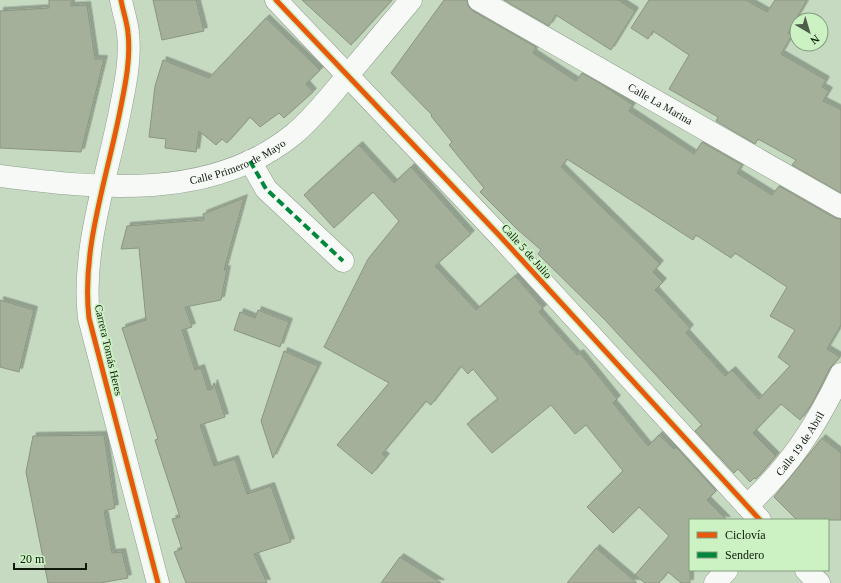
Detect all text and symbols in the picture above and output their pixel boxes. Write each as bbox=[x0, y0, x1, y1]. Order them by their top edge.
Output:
north arrow bbox=[789, 12, 829, 52]
text: N bbox=[808, 33, 822, 47]
street label: Calle La Marina bbox=[626, 81, 695, 127]
street label: Calle Primero de Mayo bbox=[188, 136, 288, 186]
street label: Calle 5 de Julio bbox=[500, 221, 555, 281]
street label: Carrera Tomás Heres bbox=[93, 303, 125, 397]
street label: Calle 19 de Abril bbox=[773, 409, 826, 478]
legend bbox=[689, 519, 829, 571]
text: Ciclovía bbox=[725, 528, 766, 542]
scale bar bbox=[14, 545, 86, 571]
text: Sendero bbox=[725, 548, 764, 562]
text: 20 m bbox=[20, 552, 45, 566]

